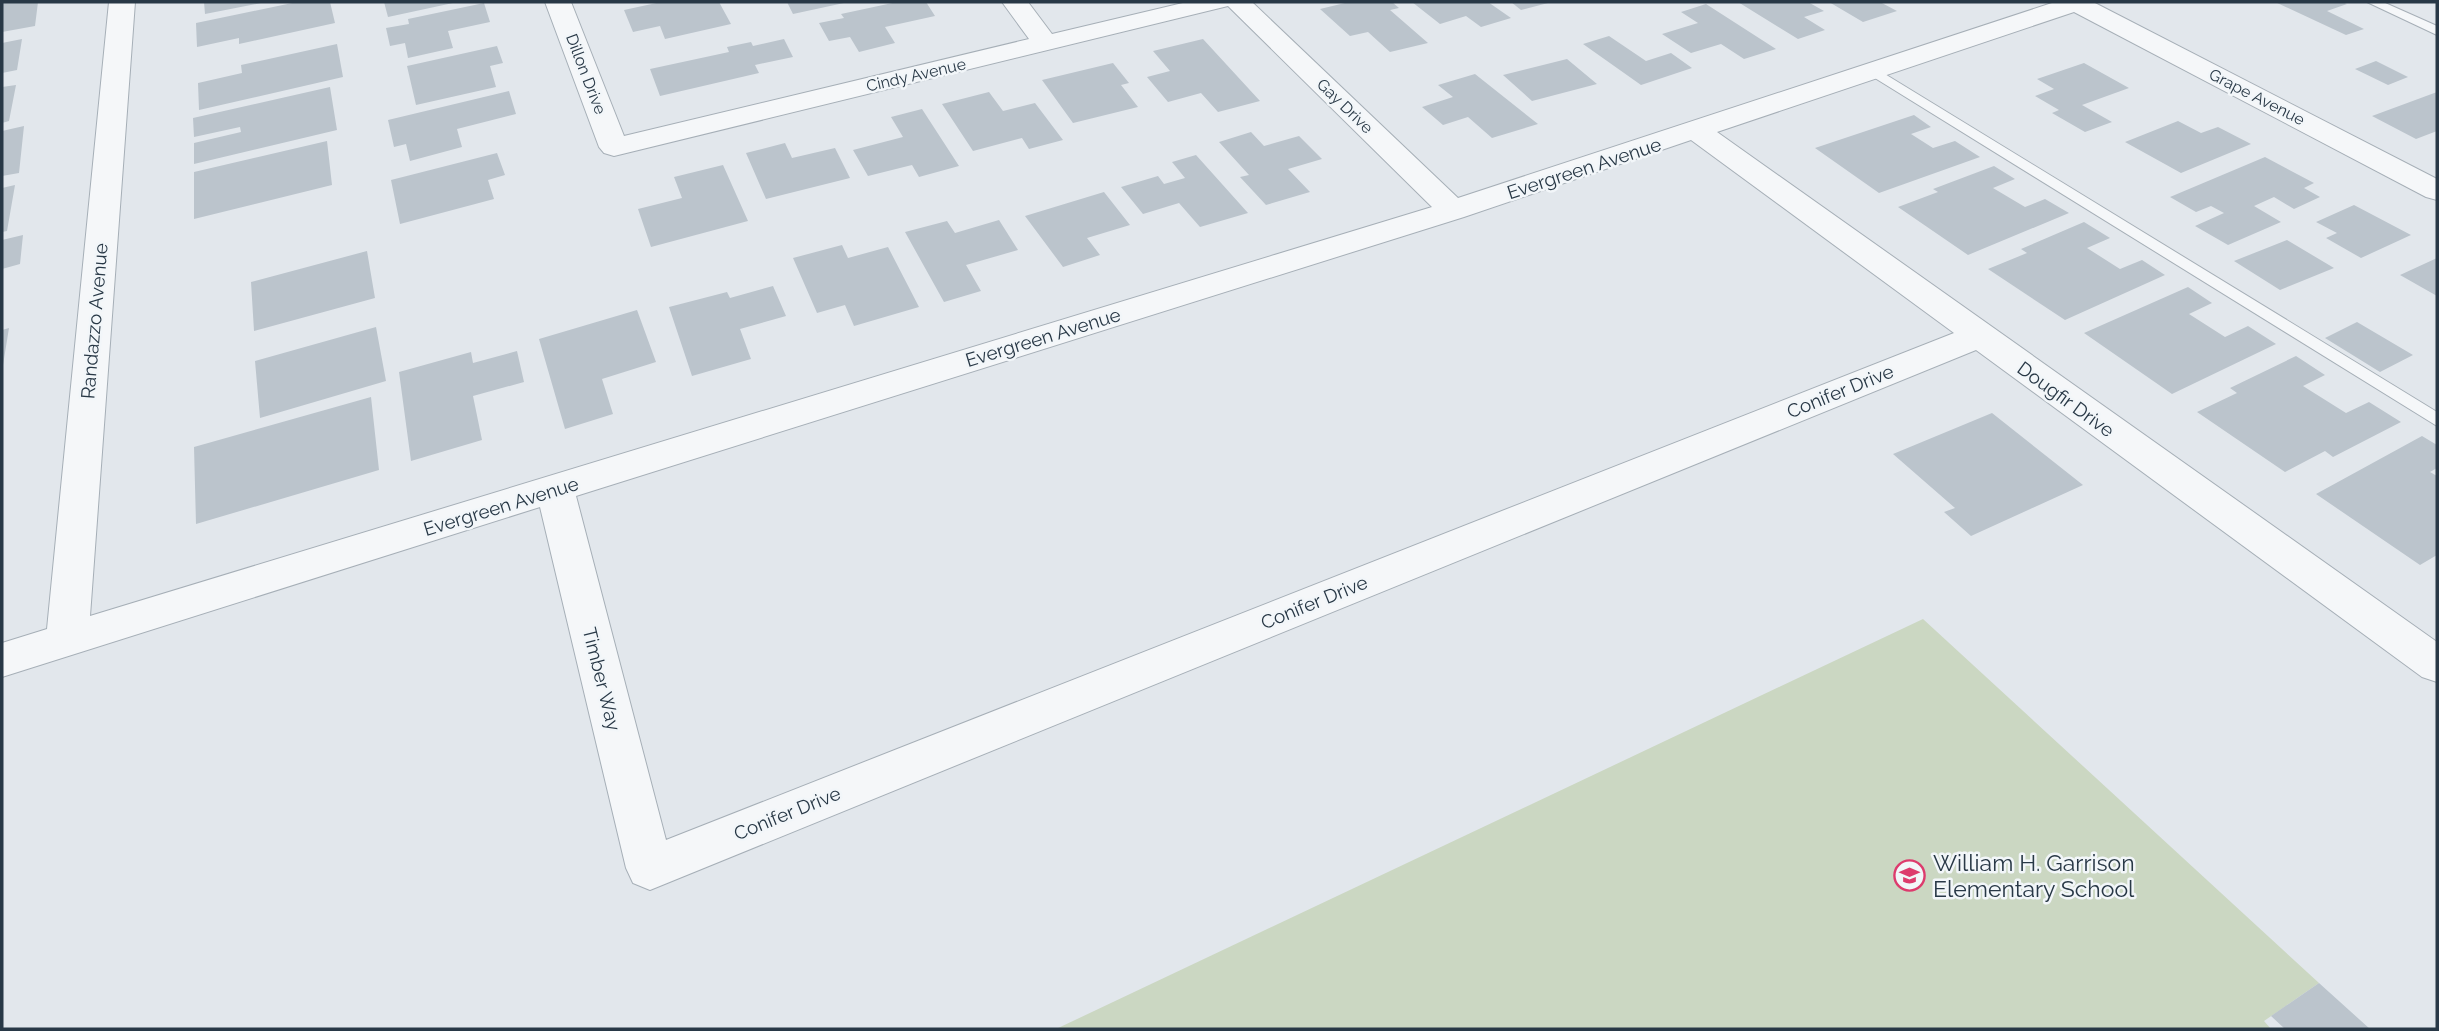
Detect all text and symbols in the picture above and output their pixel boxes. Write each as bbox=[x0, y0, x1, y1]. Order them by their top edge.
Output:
street label: Dillon Drive bbox=[562, 31, 610, 117]
street label: Cindy Avenue bbox=[864, 54, 968, 96]
street label: Grape Avenue bbox=[2206, 65, 2308, 129]
street label: Gay Drive bbox=[1313, 75, 1377, 137]
street label: Evergreen Avenue bbox=[1504, 133, 1664, 203]
street label: Randazzo Avenue bbox=[76, 242, 112, 400]
street label: Evergreen Avenue bbox=[963, 303, 1123, 371]
street label: Dougfir Drive bbox=[2013, 357, 2119, 441]
street label: Conifer Drive bbox=[1783, 360, 1897, 422]
street label: Evergreen Avenue bbox=[421, 472, 581, 540]
street label: Conifer Drive bbox=[1257, 571, 1371, 633]
street label: Timber Way bbox=[579, 625, 625, 733]
street label: Conifer Drive bbox=[730, 782, 844, 844]
place label: William H. Garrison Elementary School bbox=[1933, 849, 2135, 902]
school or university icon: William H. Garrison Elementary School bbox=[1893, 858, 1927, 892]

